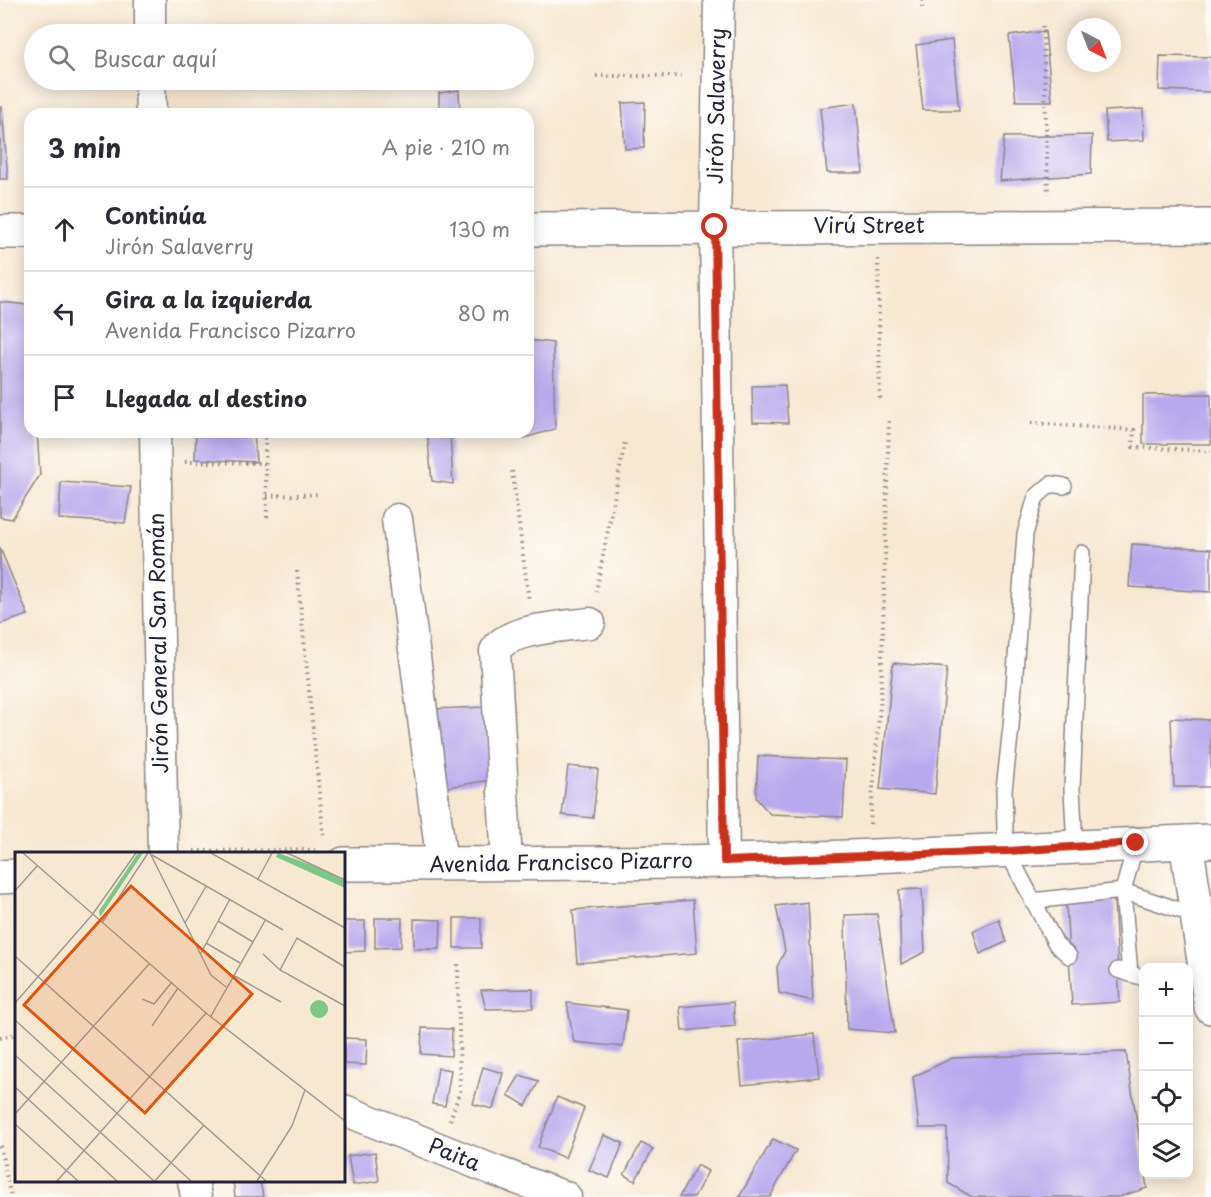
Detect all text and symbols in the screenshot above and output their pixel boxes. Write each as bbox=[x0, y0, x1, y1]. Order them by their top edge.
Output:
north arrow bbox=[1067, 18, 1121, 72]
search box bbox=[24, 24, 534, 90]
street label: Jirón Salaverry bbox=[698, 28, 732, 184]
icon: search bbox=[45, 41, 78, 74]
text: Buscar aquí bbox=[93, 41, 217, 74]
text: 3 min bbox=[48, 128, 121, 167]
text: A pie · 210 m bbox=[382, 132, 510, 162]
text: Continúa bbox=[105, 198, 207, 231]
street label: Virú Street bbox=[813, 208, 925, 240]
icon: ahead bbox=[48, 213, 81, 246]
route start bbox=[701, 213, 727, 239]
text: 130 m bbox=[450, 214, 510, 244]
text: Jirón Salaverry bbox=[105, 231, 254, 261]
text: Gira a la izquierda bbox=[105, 282, 312, 315]
icon: left bbox=[48, 297, 81, 330]
text: 80 m bbox=[458, 298, 510, 328]
text: Avenida Francisco Pizarro bbox=[105, 315, 356, 345]
icon: arrive bbox=[48, 381, 81, 414]
text: Llegada al destino bbox=[105, 381, 307, 414]
street label: Jirón General San Román bbox=[139, 512, 175, 774]
route end bbox=[1122, 829, 1148, 855]
street label: Avenida Francisco Pizarro bbox=[429, 843, 693, 879]
inset map bbox=[15, 852, 345, 1182]
map controls bbox=[1139, 963, 1193, 1179]
button: + bbox=[1139, 963, 1193, 1017]
button: − bbox=[1139, 1017, 1193, 1071]
button: locate bbox=[1139, 1071, 1193, 1125]
button: layers bbox=[1139, 1125, 1193, 1179]
street label: Paita bbox=[424, 1128, 486, 1178]

